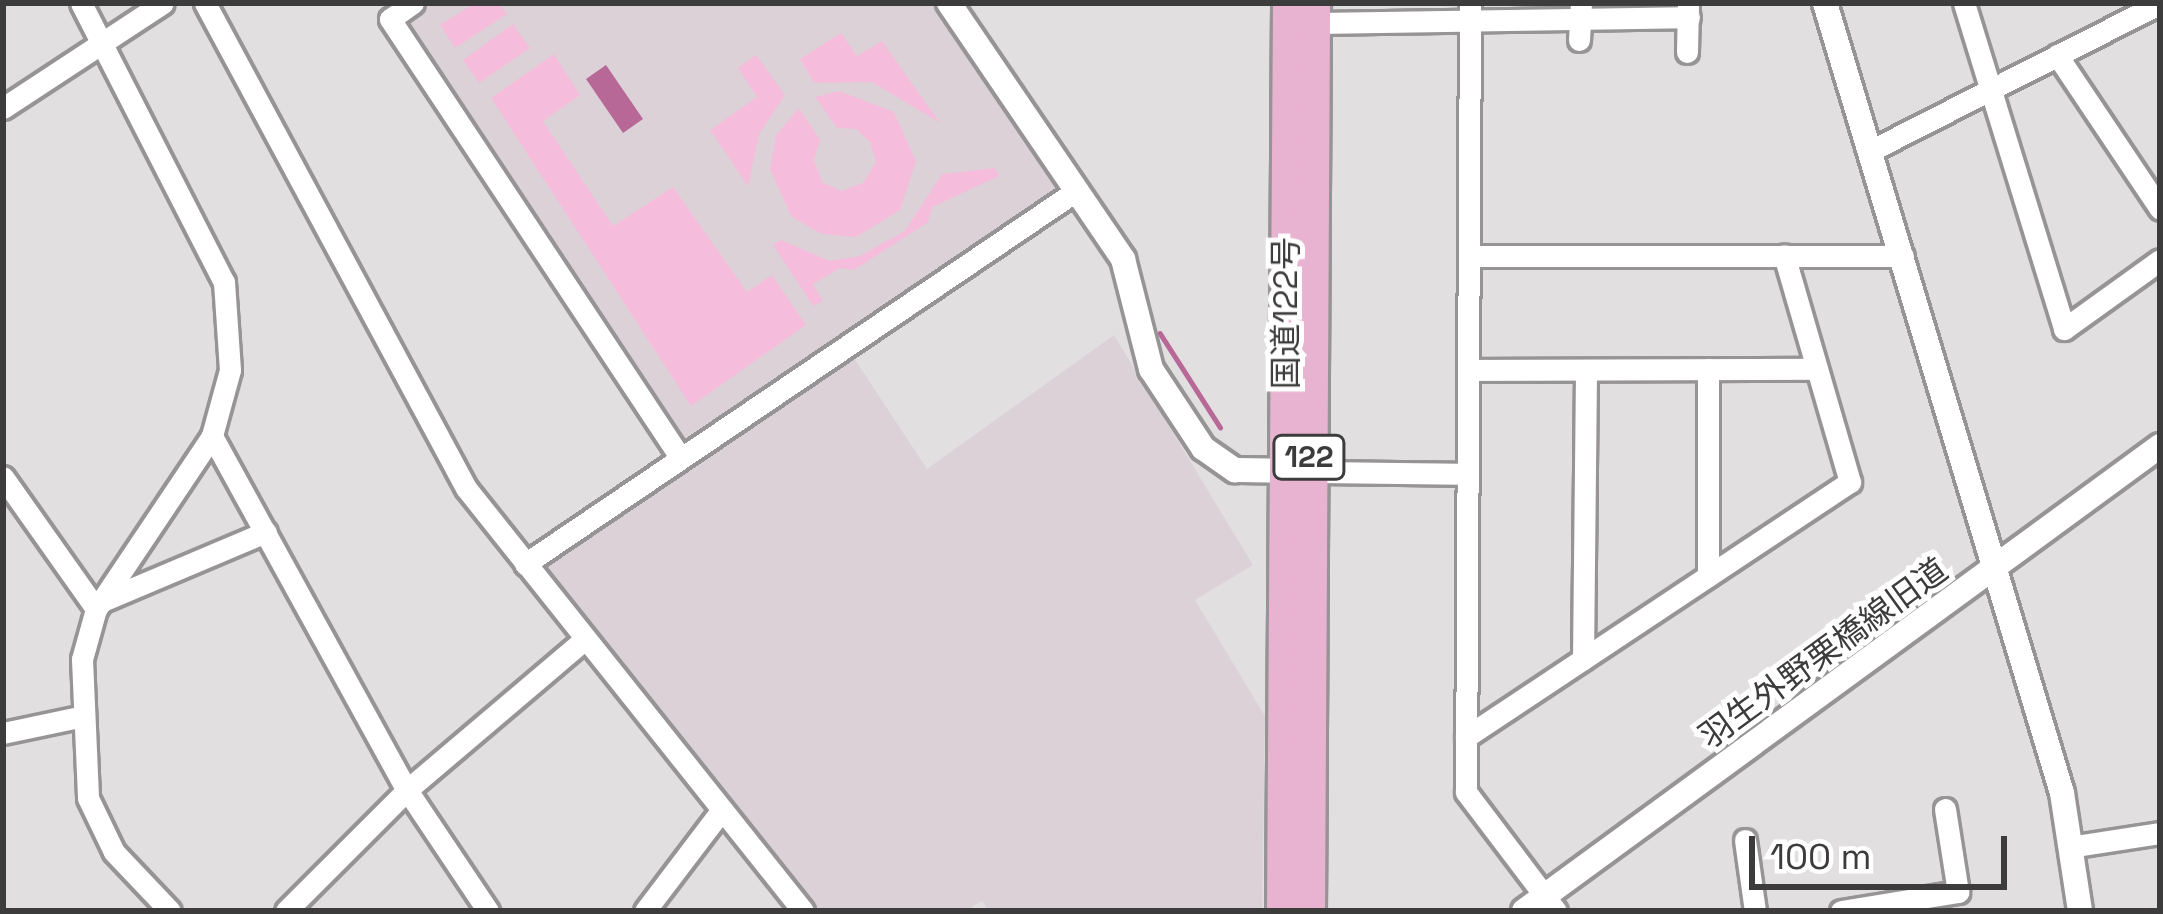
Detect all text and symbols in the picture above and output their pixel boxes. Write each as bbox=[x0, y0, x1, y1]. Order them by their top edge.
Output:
street label: 国道122号 bbox=[1267, 237, 1307, 389]
road number: 122 bbox=[1270, 433, 1348, 481]
street label: 羽生外野栗橋線旧道 bbox=[1692, 551, 1956, 757]
scale bar bbox=[1755, 812, 2013, 886]
text: 100 m bbox=[1770, 834, 1871, 880]

